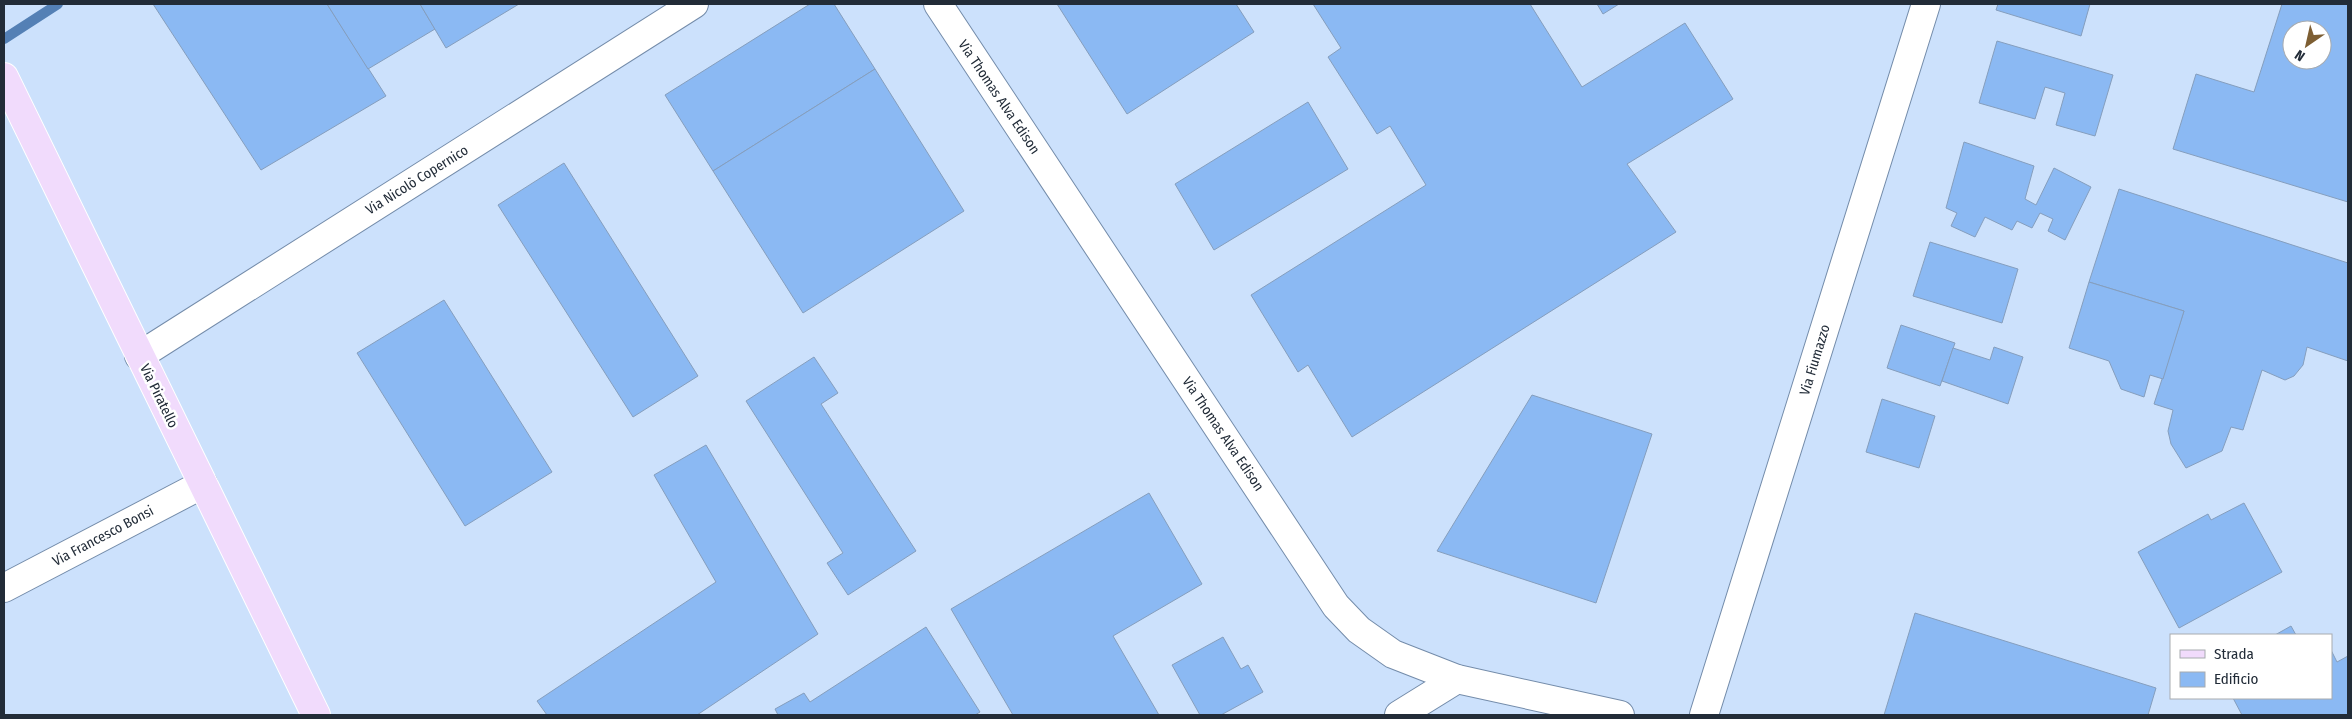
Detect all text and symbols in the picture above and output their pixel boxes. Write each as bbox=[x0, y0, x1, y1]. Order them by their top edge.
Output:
north arrow bbox=[2282, 20, 2332, 70]
street label: Via Thomas Alva Edison bbox=[954, 37, 1044, 157]
text: N bbox=[2292, 46, 2308, 65]
street label: Via Nicolò Copernico bbox=[363, 142, 471, 218]
street label: Via Fiumazzo bbox=[1796, 322, 1834, 398]
street label: Via Piratello bbox=[136, 361, 182, 431]
street label: Via Thomas Alva Edison bbox=[1178, 374, 1268, 494]
street label: Via Francesco Bonsi bbox=[50, 502, 156, 570]
legend bbox=[2170, 634, 2332, 699]
text: Strada bbox=[2214, 645, 2254, 663]
text: Edificio bbox=[2214, 670, 2259, 688]

